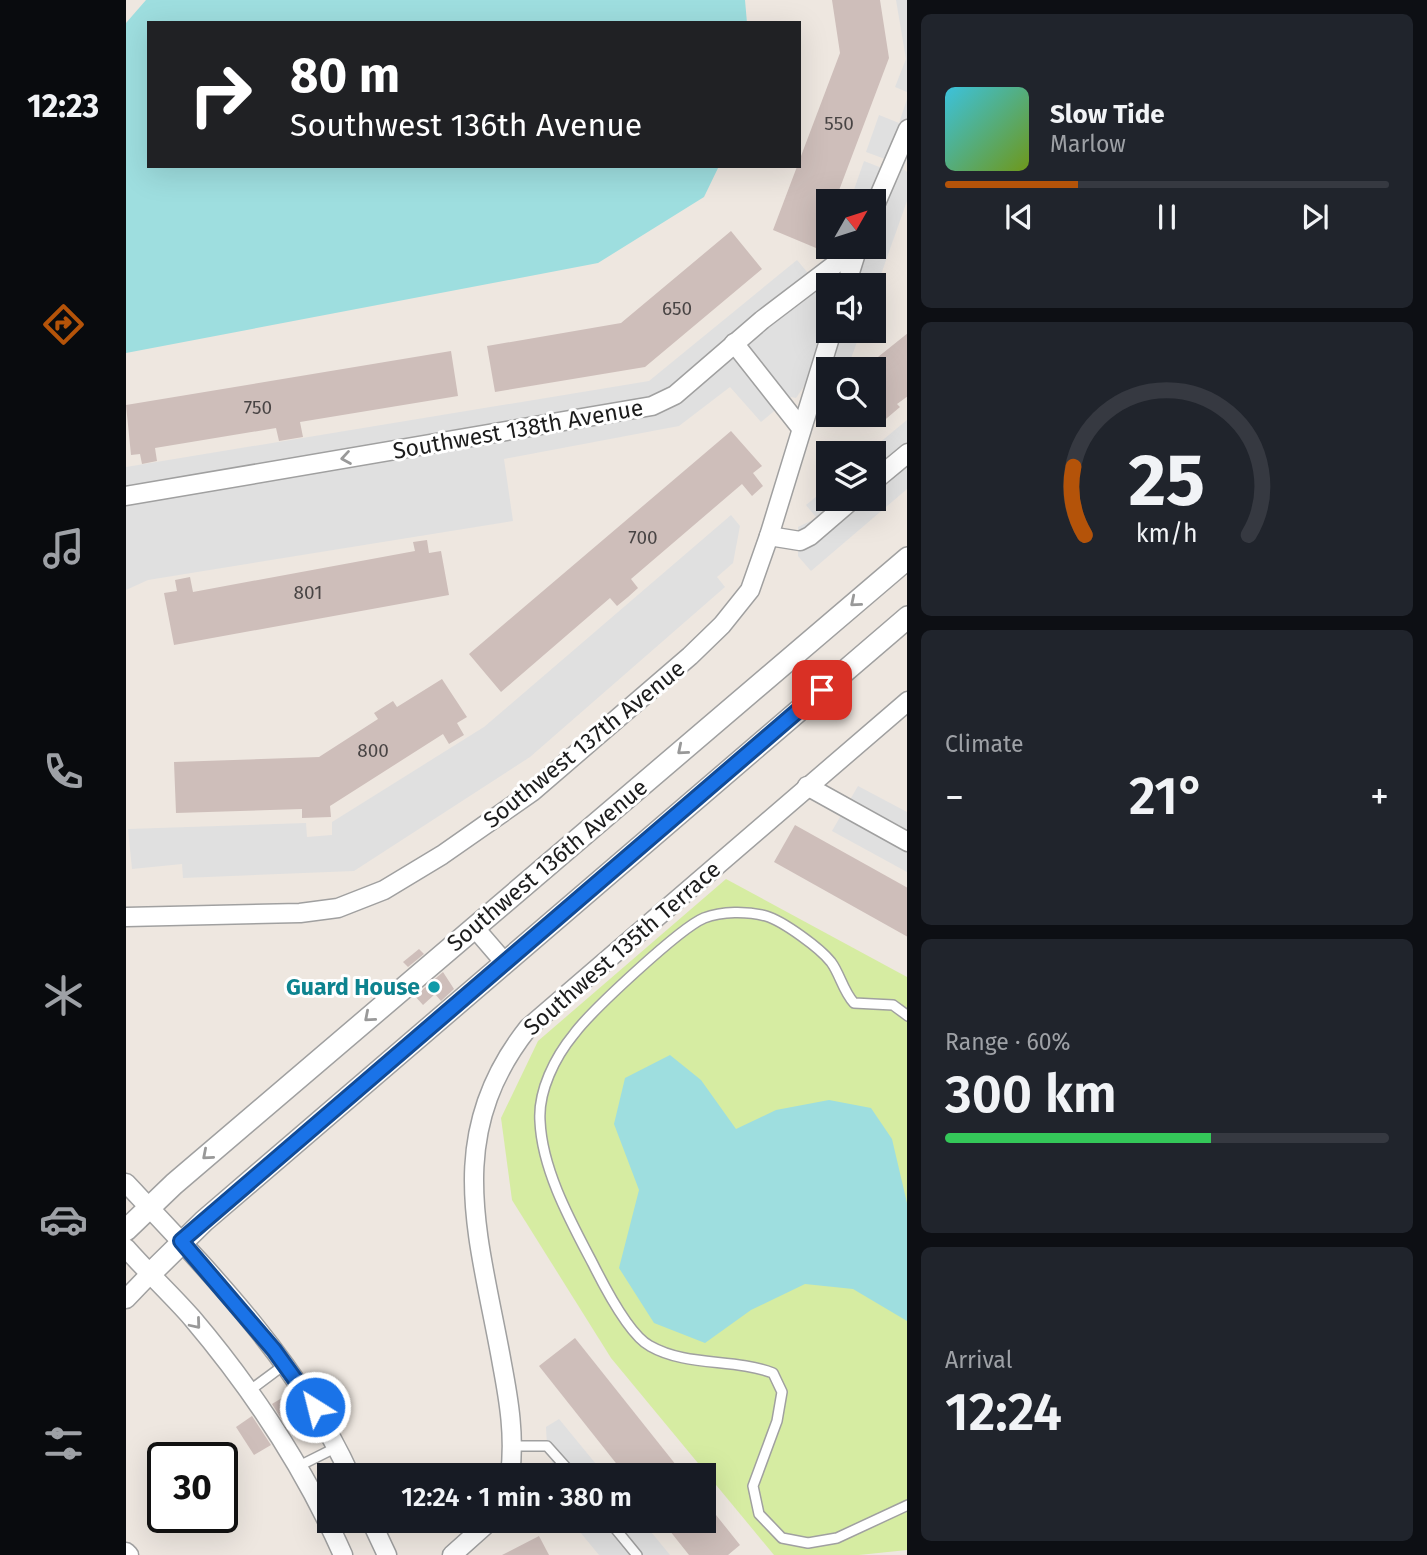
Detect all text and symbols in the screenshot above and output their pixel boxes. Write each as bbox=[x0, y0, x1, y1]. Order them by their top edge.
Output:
text: 80 m bbox=[290, 46, 400, 105]
icon: right bbox=[175, 49, 266, 140]
text: 12:23 bbox=[27, 87, 99, 125]
text: Slow Tide bbox=[1050, 99, 1165, 130]
text: Southwest 136th Avenue bbox=[290, 106, 642, 144]
house number: 550 bbox=[824, 112, 854, 135]
text: Marlow bbox=[1050, 130, 1126, 158]
north arrow bbox=[816, 189, 886, 259]
map controls bbox=[816, 189, 886, 511]
icon: previous bbox=[1000, 198, 1038, 236]
icon: pause bbox=[1148, 198, 1186, 236]
icon: next bbox=[1296, 198, 1334, 236]
button: sound bbox=[816, 273, 886, 343]
house number: 650 bbox=[662, 297, 692, 320]
icon: directions bbox=[39, 300, 88, 349]
button: search bbox=[816, 357, 886, 427]
street label: Southwest 138th Avenue bbox=[391, 393, 645, 465]
house number: 750 bbox=[244, 396, 272, 419]
text: 25 bbox=[1129, 438, 1205, 525]
button: layers bbox=[816, 441, 886, 511]
one-way arrow bbox=[340, 451, 352, 466]
text: km/h bbox=[1136, 519, 1198, 549]
icon: music bbox=[39, 524, 88, 573]
house number: 700 bbox=[628, 526, 658, 549]
house number: 801 bbox=[294, 581, 322, 604]
one-way arrow bbox=[851, 594, 864, 606]
street label: Southwest 137th Avenue bbox=[478, 654, 690, 834]
pin bbox=[792, 660, 852, 720]
icon: arrive bbox=[803, 671, 841, 709]
text: Climate bbox=[945, 730, 1024, 758]
house number: 800 bbox=[357, 739, 389, 762]
one-way arrow bbox=[678, 742, 691, 754]
icon: phone bbox=[39, 747, 88, 796]
text: 21° bbox=[1129, 765, 1205, 828]
street label: Southwest 136th Avenue bbox=[441, 773, 653, 957]
text: − bbox=[945, 774, 964, 820]
text: + bbox=[1370, 774, 1389, 820]
street label: Southwest 135th Terrace bbox=[518, 855, 726, 1041]
icon: climate bbox=[39, 971, 88, 1020]
place label: Guard House bbox=[286, 973, 420, 1001]
marker: Guard House bbox=[426, 979, 442, 995]
one-way arrow bbox=[365, 1009, 378, 1021]
text: Range · 60% bbox=[945, 1028, 1071, 1056]
text: 300 km bbox=[945, 1063, 1117, 1126]
one-way arrow bbox=[203, 1147, 216, 1159]
icon: car bbox=[39, 1195, 88, 1244]
one-way arrow bbox=[188, 1316, 201, 1328]
text: Arrival bbox=[945, 1346, 1012, 1374]
position arrow bbox=[278, 1370, 352, 1444]
text: 12:24 bbox=[945, 1381, 1062, 1444]
icon: filters bbox=[39, 1419, 88, 1468]
speed limit sign: 30 bbox=[147, 1442, 238, 1533]
text: 12:24 · 1 min · 380 m bbox=[401, 1482, 632, 1513]

